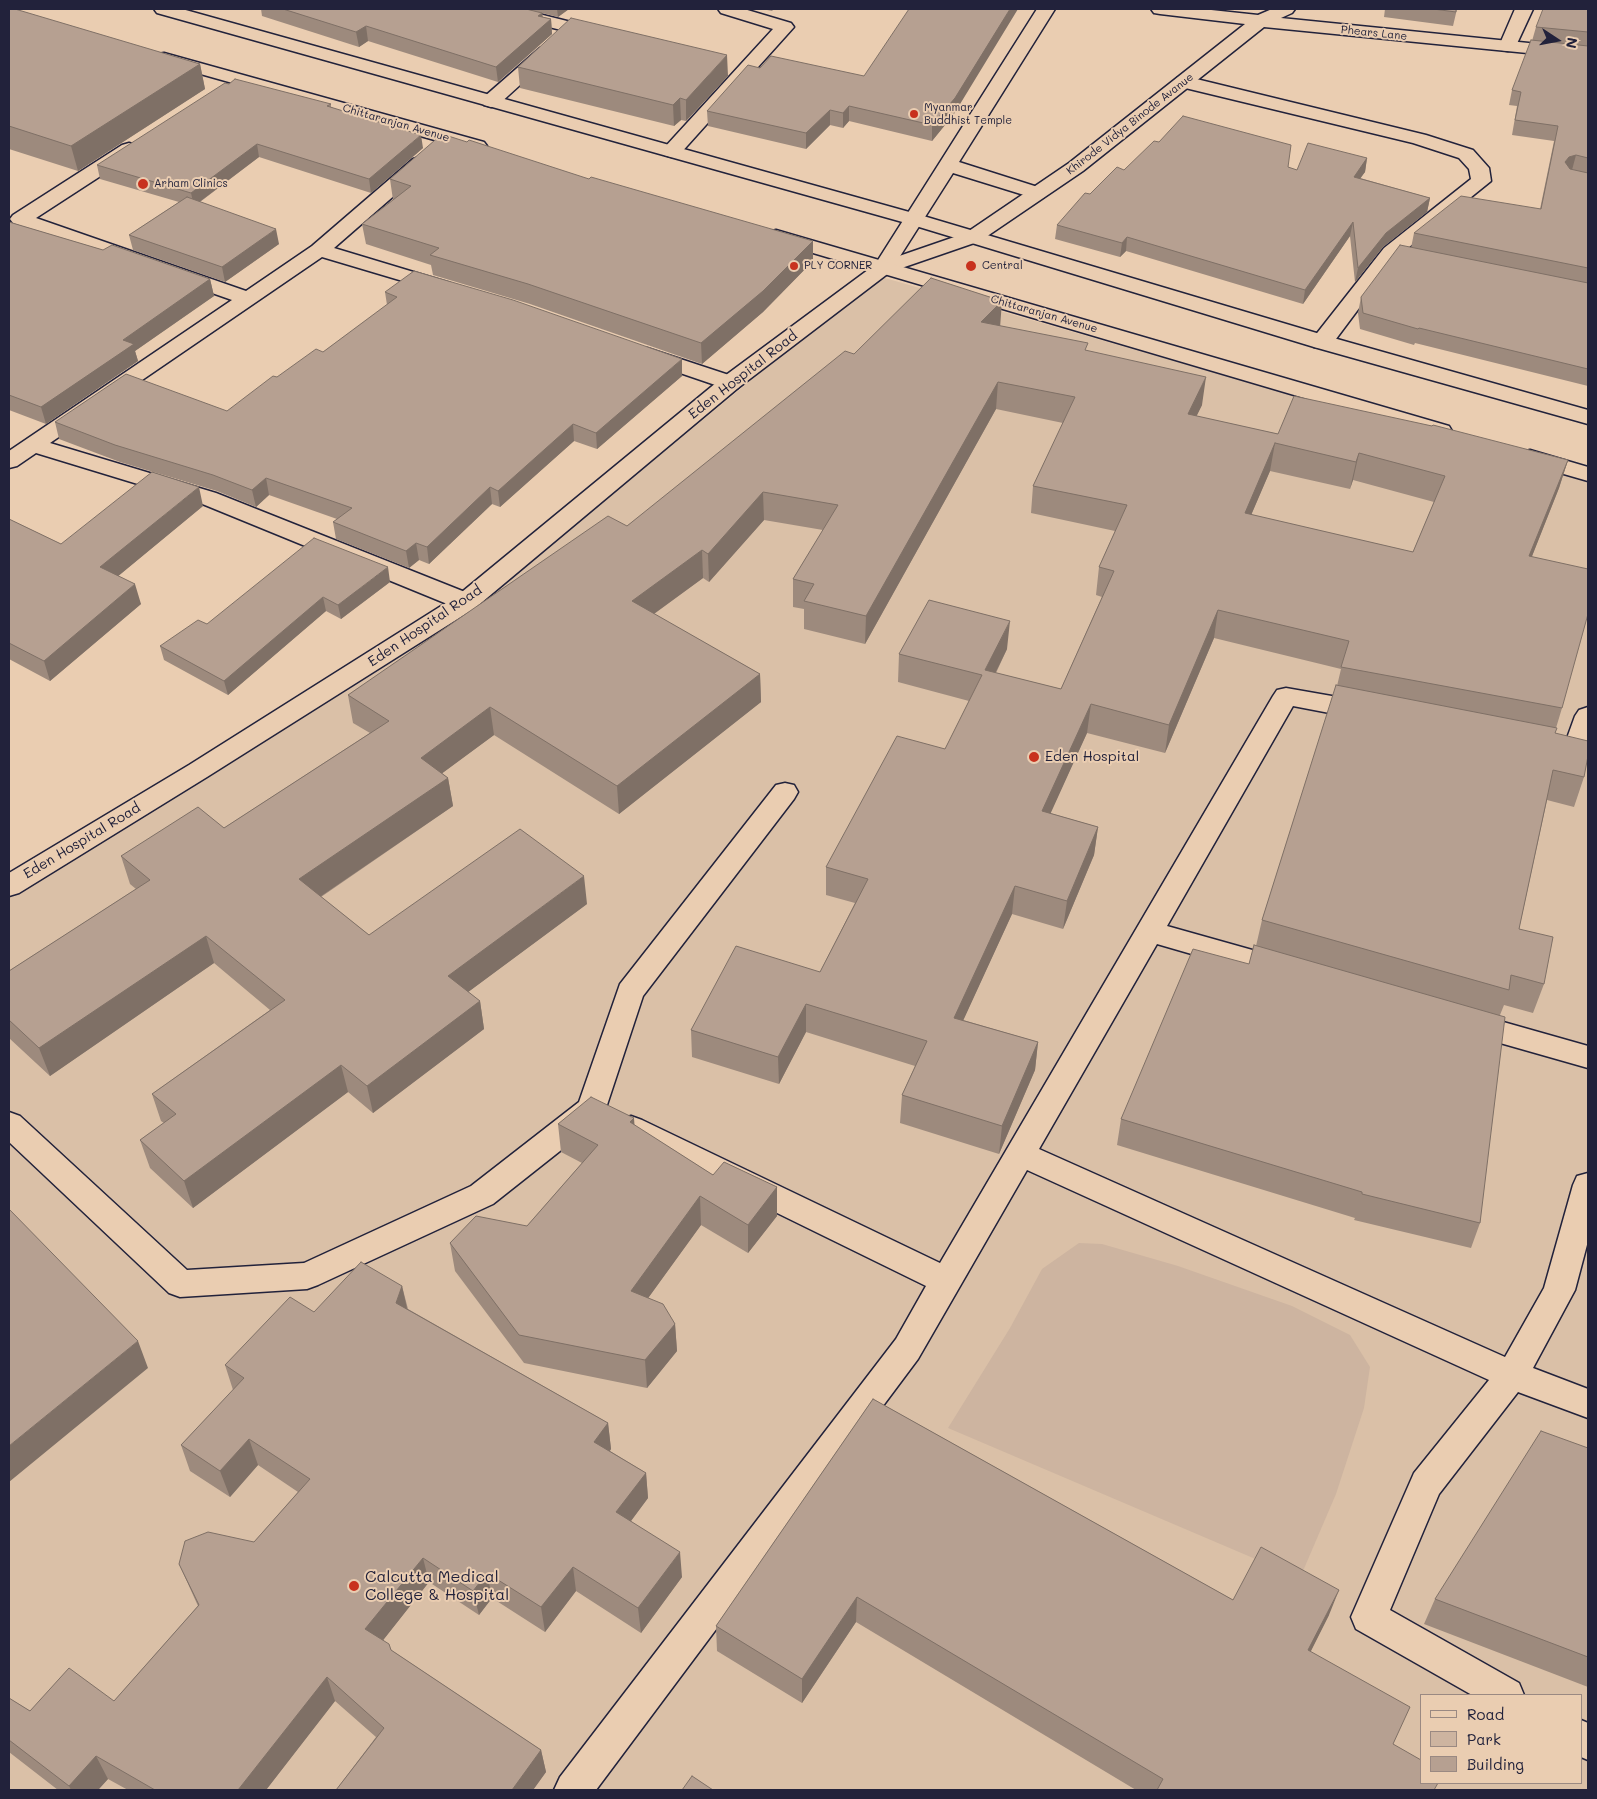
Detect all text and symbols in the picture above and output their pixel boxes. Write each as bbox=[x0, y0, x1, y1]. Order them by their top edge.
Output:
north arrow bbox=[1532, 15, 1582, 65]
street label: Phears Lane bbox=[1340, 23, 1408, 43]
text: N bbox=[1562, 36, 1583, 50]
street label: Khirode Vidya Binode Avanue bbox=[1064, 70, 1196, 178]
street label: Chittaranjan Avenue bbox=[341, 101, 451, 145]
place label: Myanmar Buddhist Temple bbox=[924, 101, 1012, 127]
marker: Myanmar Buddhist Temple bbox=[908, 108, 920, 120]
marker: Arham Clinics bbox=[136, 177, 150, 191]
place label: Arham Clinics bbox=[154, 177, 228, 191]
place label: PLY CORNER bbox=[804, 259, 872, 273]
marker: Central bbox=[964, 259, 978, 273]
place label: Central bbox=[982, 259, 1023, 273]
marker: PLY CORNER bbox=[788, 260, 800, 272]
street label: Chittaranjan Avenue bbox=[989, 292, 1099, 336]
street label: Eden Hospital Road bbox=[685, 327, 801, 423]
street label: Eden Hospital Road bbox=[365, 582, 485, 670]
place label: Eden Hospital bbox=[1045, 749, 1139, 765]
marker: Eden Hospital bbox=[1027, 750, 1041, 764]
street label: Eden Hospital Road bbox=[20, 799, 144, 883]
place label: Calcutta Medical College & Hospital bbox=[365, 1567, 509, 1605]
marker: Calcutta Medical College & Hospital bbox=[347, 1579, 361, 1593]
legend bbox=[1420, 1694, 1582, 1784]
text: Road bbox=[1467, 1704, 1504, 1724]
text: Park bbox=[1467, 1729, 1501, 1749]
text: Building bbox=[1467, 1754, 1524, 1774]

